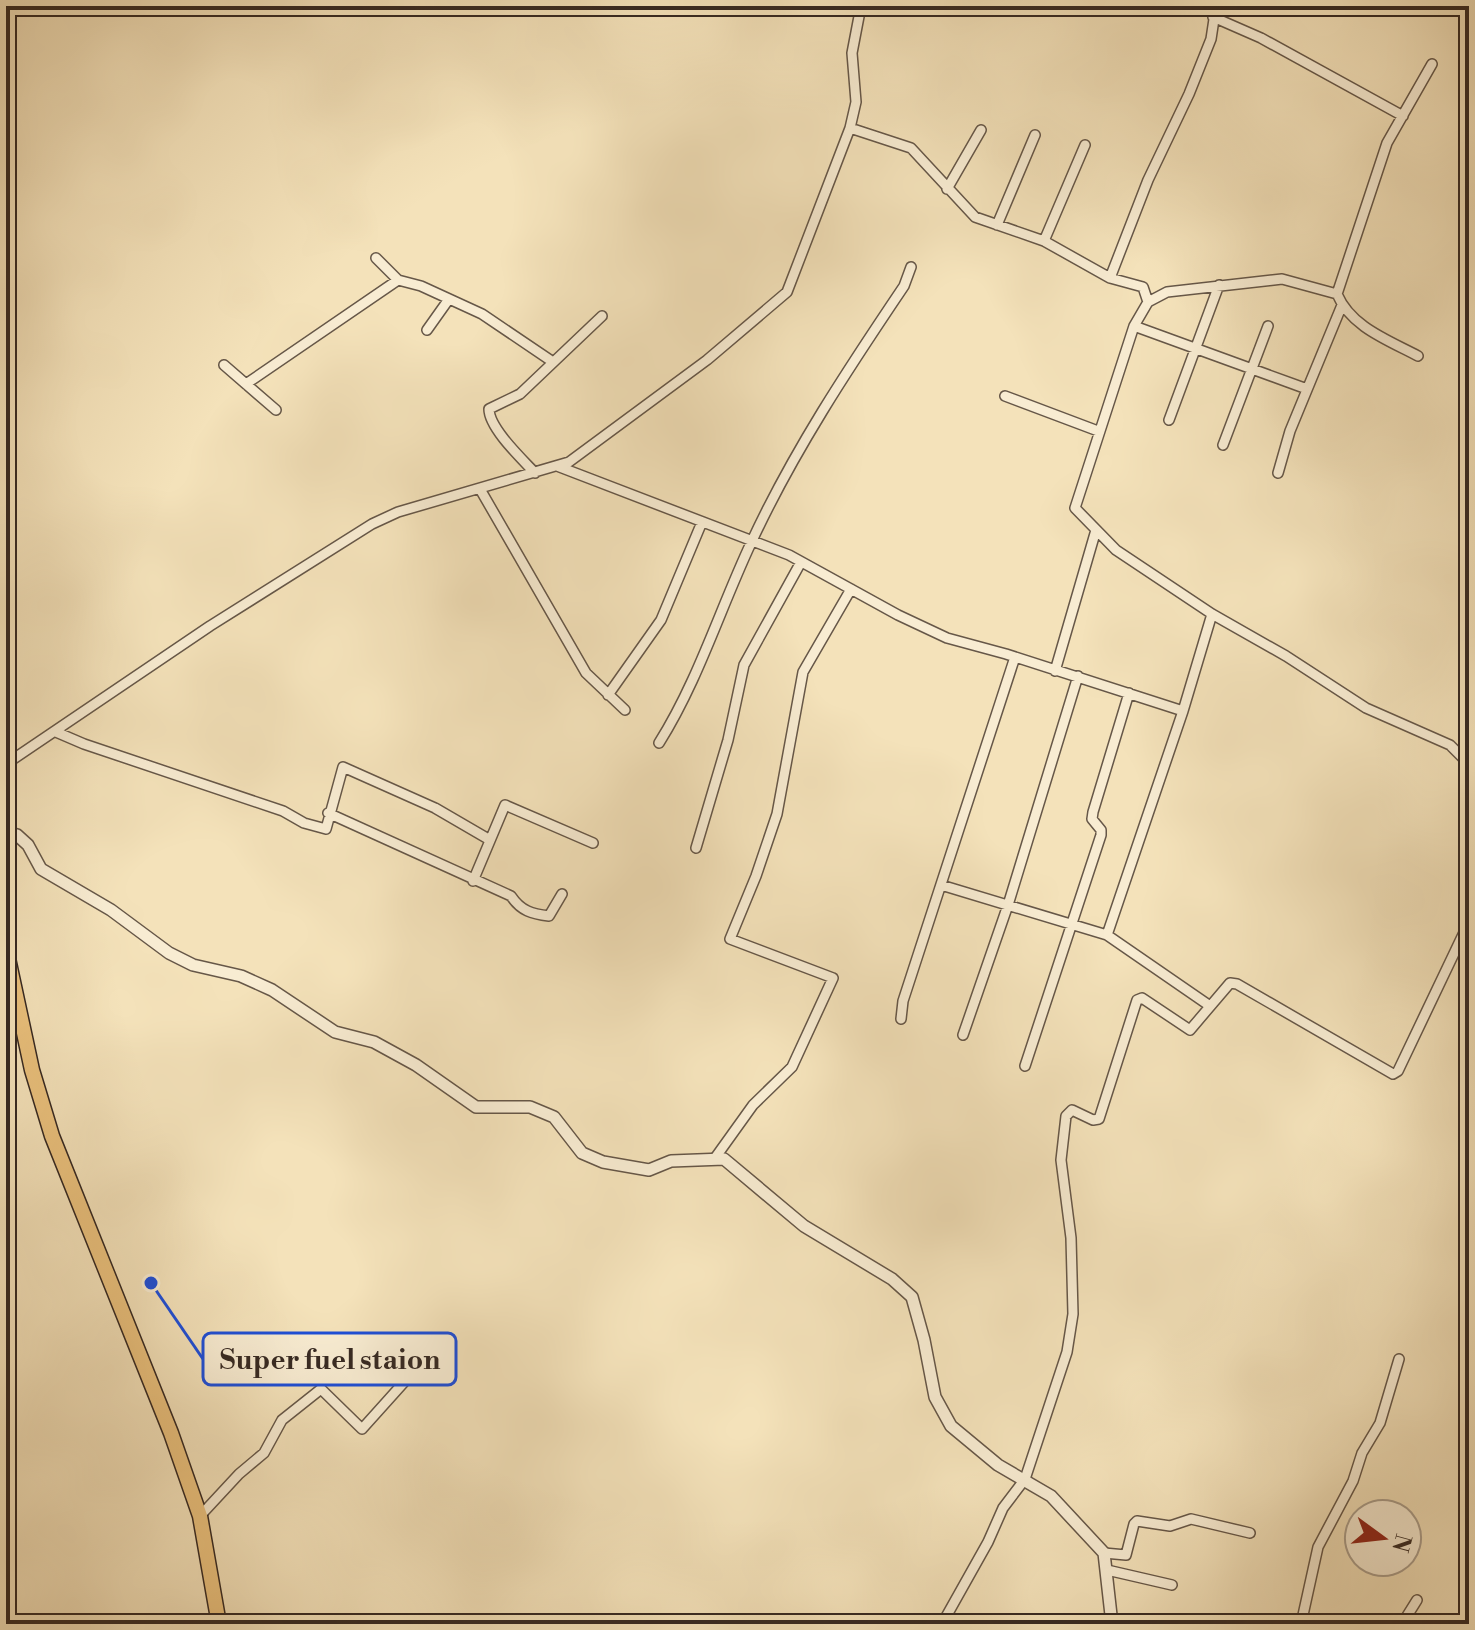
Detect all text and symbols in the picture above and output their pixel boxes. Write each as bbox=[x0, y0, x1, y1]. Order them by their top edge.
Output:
callout: Super fuel staion bbox=[203, 1333, 456, 1385]
text: Super fuel staion bbox=[220, 1343, 440, 1378]
north arrow bbox=[1343, 1498, 1423, 1578]
text: N bbox=[1385, 1531, 1416, 1555]

